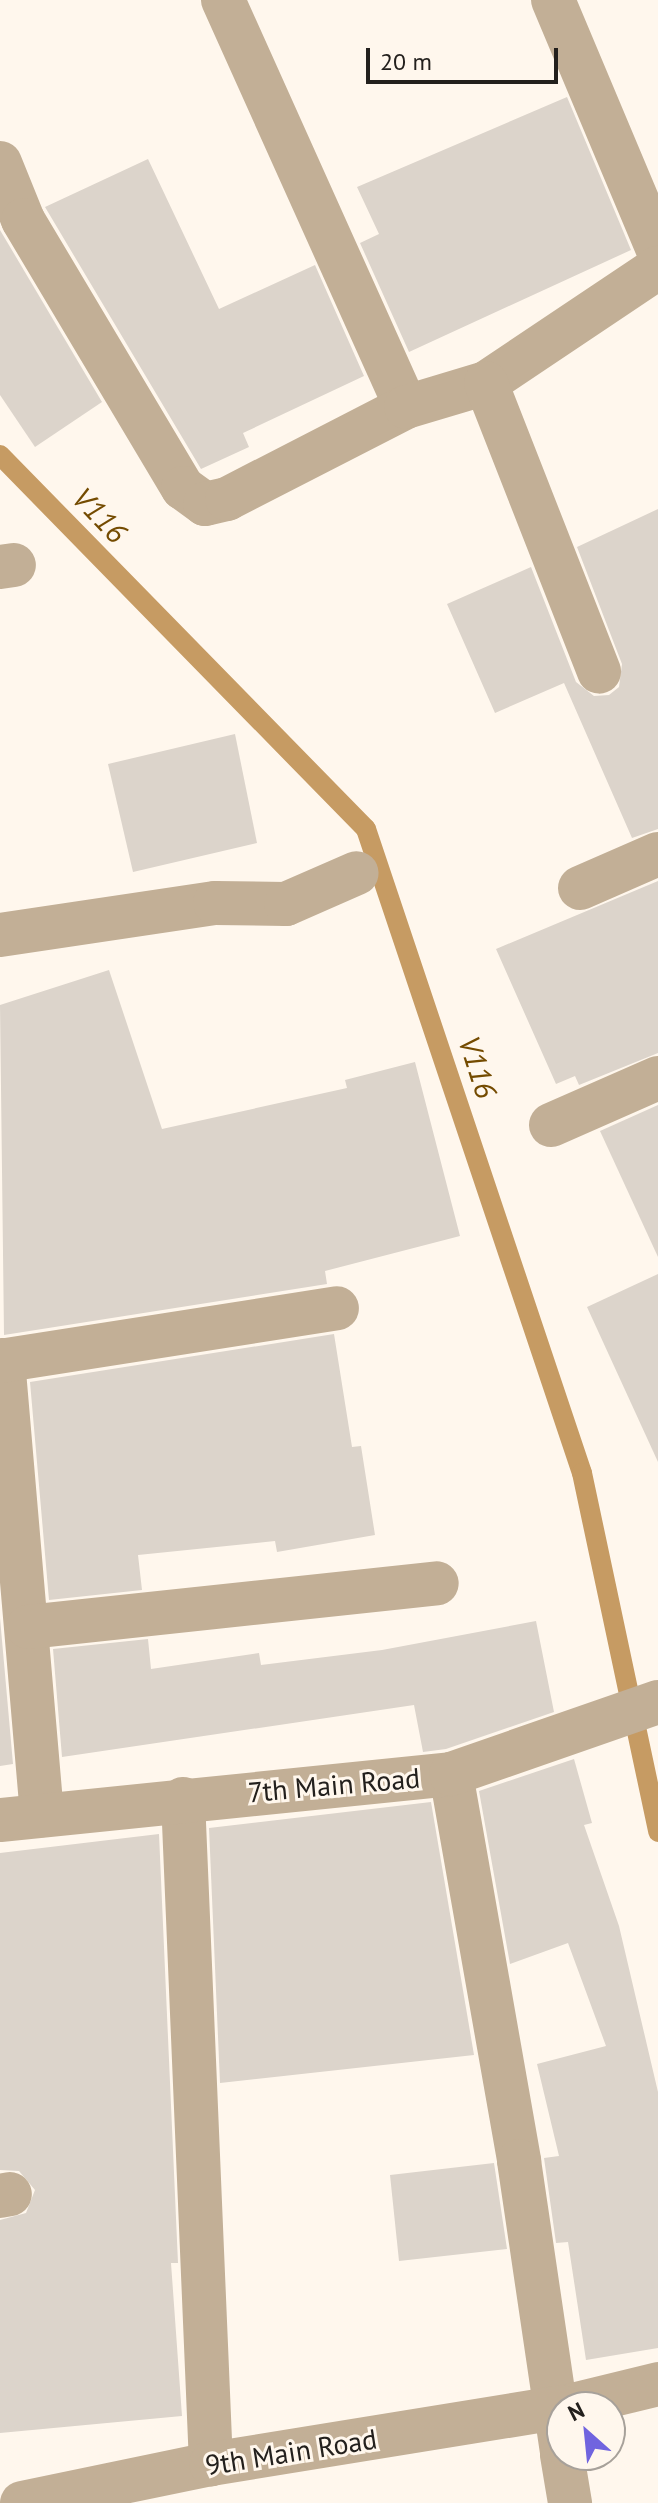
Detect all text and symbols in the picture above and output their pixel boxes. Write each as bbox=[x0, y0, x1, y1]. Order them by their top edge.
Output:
scale bar bbox=[370, 32, 562, 82]
text: 20 m bbox=[380, 46, 432, 77]
water label: V116 bbox=[65, 480, 135, 550]
water label: V116 bbox=[451, 1031, 505, 1103]
street label: 7th Main Road bbox=[247, 1761, 421, 1809]
north arrow bbox=[546, 2391, 626, 2471]
text: N bbox=[563, 2396, 589, 2427]
street label: 9th Main Road bbox=[203, 2422, 379, 2482]

